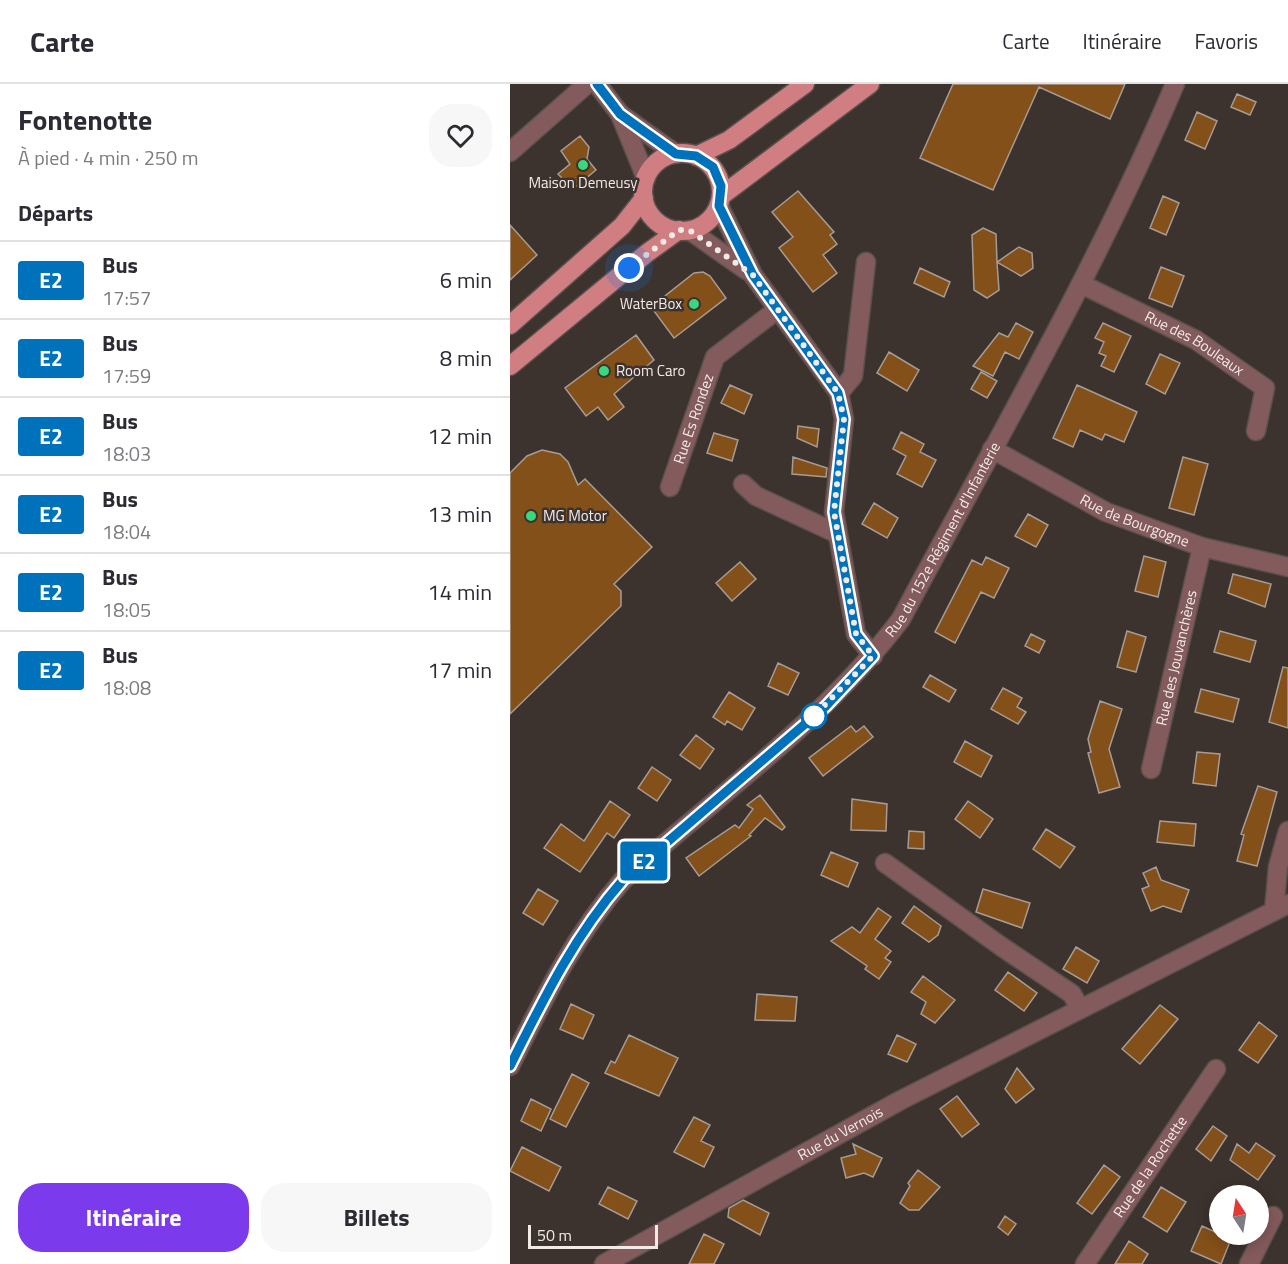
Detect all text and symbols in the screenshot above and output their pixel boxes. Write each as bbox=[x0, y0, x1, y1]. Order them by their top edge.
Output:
text: Carte bbox=[30, 20, 94, 63]
text: Carte bbox=[1002, 25, 1050, 57]
text: Itinéraire bbox=[1083, 25, 1162, 57]
text: Favoris bbox=[1195, 25, 1258, 57]
text: Fontenotte bbox=[18, 98, 152, 141]
button: heart bbox=[429, 104, 492, 167]
text: À pied · 4 min · 250 m bbox=[18, 142, 198, 173]
marker: Maison Demeusy bbox=[576, 158, 590, 172]
place label: Maison Demeusy bbox=[528, 171, 638, 194]
text: Départs bbox=[18, 196, 93, 230]
text: Bus bbox=[102, 248, 138, 282]
your location bbox=[614, 253, 644, 283]
text: 6 min bbox=[440, 263, 492, 297]
text: E2 bbox=[39, 264, 63, 296]
text: 17:57 bbox=[102, 282, 151, 313]
place label: WaterBox bbox=[620, 292, 682, 315]
marker: WaterBox bbox=[687, 297, 701, 311]
street label: Rue des Bouleaux bbox=[1141, 305, 1249, 381]
text: Bus bbox=[102, 326, 138, 360]
text: 8 min bbox=[440, 341, 492, 375]
text: E2 bbox=[39, 342, 63, 374]
place label: Room Caro bbox=[616, 359, 686, 382]
text: 17:59 bbox=[102, 360, 151, 391]
marker: Room Caro bbox=[597, 364, 611, 378]
street label: Rue Es Rondez bbox=[667, 370, 719, 467]
text: Bus bbox=[102, 404, 138, 438]
text: 12 min bbox=[427, 419, 492, 453]
text: E2 bbox=[39, 420, 63, 452]
text: 18:03 bbox=[102, 438, 151, 469]
street label: Rue du 152e Régiment d'Infanterie bbox=[879, 438, 1006, 642]
text: Bus bbox=[102, 482, 138, 516]
street label: Rue de Bourgogne bbox=[1076, 488, 1193, 552]
text: 13 min bbox=[427, 497, 492, 531]
text: E2 bbox=[39, 498, 63, 530]
place label: MG Motor bbox=[543, 504, 607, 527]
marker: MG Motor bbox=[524, 509, 538, 523]
text: 18:04 bbox=[102, 516, 151, 547]
text: Bus bbox=[102, 560, 138, 594]
text: 14 min bbox=[427, 575, 492, 609]
text: E2 bbox=[39, 576, 63, 608]
street label: Rue des Jouvanchères bbox=[1149, 588, 1203, 728]
text: 18:05 bbox=[102, 594, 151, 625]
text: Bus bbox=[102, 638, 138, 672]
text: 17 min bbox=[427, 653, 492, 687]
text: E2 bbox=[39, 654, 63, 686]
text: 18:08 bbox=[102, 672, 151, 703]
unlabelled marker bbox=[801, 703, 827, 729]
line badge: E2 bbox=[617, 842, 671, 880]
text: E2 bbox=[632, 845, 656, 877]
street label: Rue du Vernois bbox=[793, 1100, 887, 1166]
street label: Rue de la Rochette bbox=[1107, 1111, 1192, 1222]
button: Itinéraire bbox=[18, 1183, 249, 1252]
button: Billets bbox=[261, 1183, 492, 1252]
north arrow bbox=[1209, 1185, 1269, 1245]
map controls bbox=[1209, 1185, 1269, 1245]
scale bar bbox=[528, 1222, 658, 1250]
text: 50 m bbox=[537, 1223, 572, 1247]

